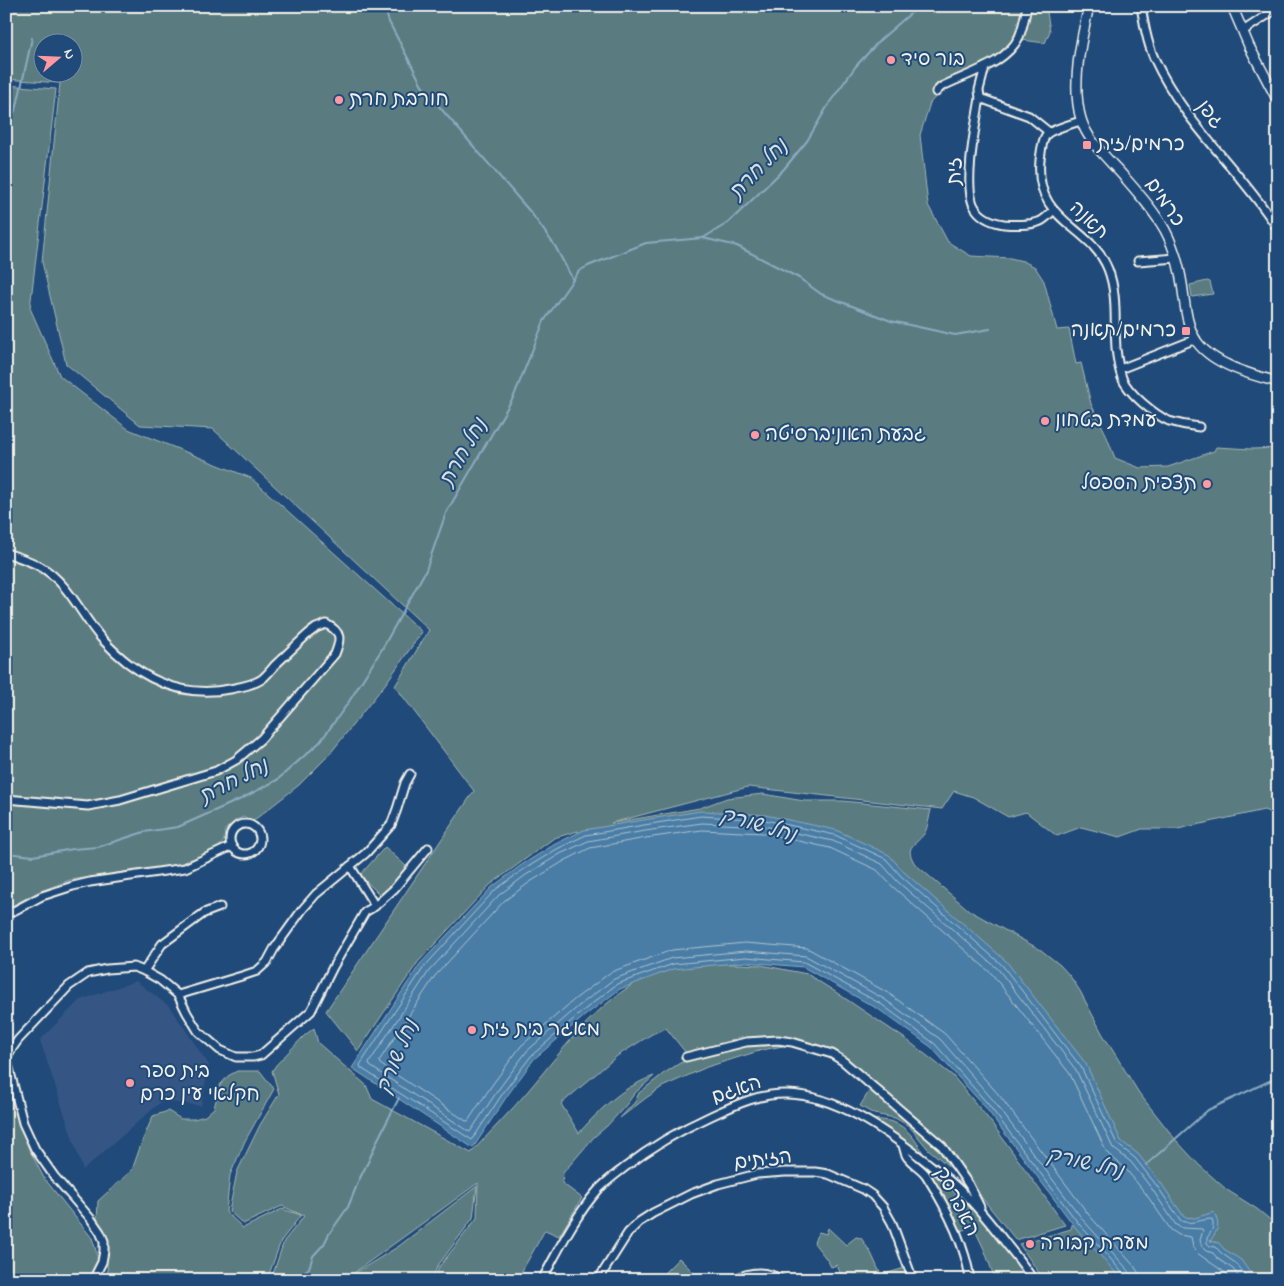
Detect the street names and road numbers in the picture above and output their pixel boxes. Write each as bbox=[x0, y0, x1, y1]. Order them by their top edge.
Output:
street label: גפן bbox=[1188, 94, 1230, 136]
street label: זית bbox=[941, 157, 971, 186]
street label: כרמים bbox=[1137, 173, 1191, 233]
street label: תאנה bbox=[1062, 195, 1114, 247]
street label: האגם bbox=[708, 1069, 766, 1113]
street label: הזיתים bbox=[732, 1143, 794, 1179]
street label: האפרסק bbox=[926, 1162, 986, 1242]

